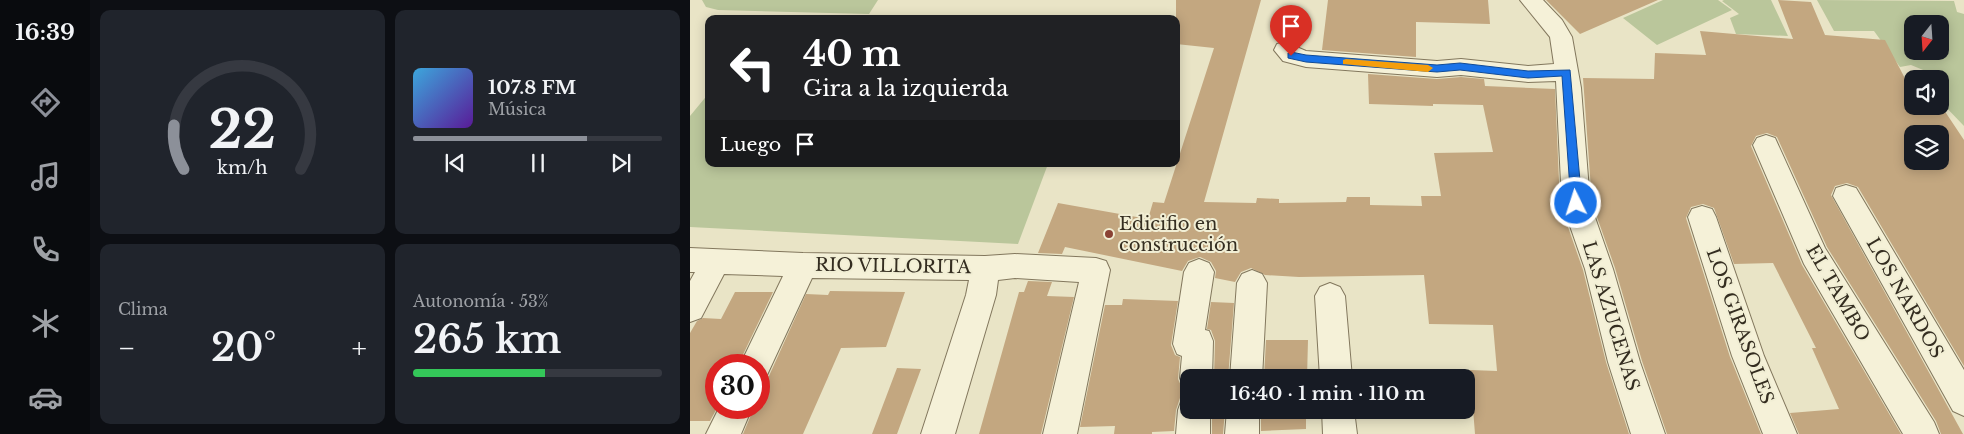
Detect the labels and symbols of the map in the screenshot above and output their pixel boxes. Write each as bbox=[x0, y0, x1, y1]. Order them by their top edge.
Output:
pin bbox=[1270, 5, 1312, 56]
north arrow bbox=[1904, 15, 1949, 60]
position arrow bbox=[1549, 176, 1601, 228]
place label: Edicifio en construcción bbox=[1119, 213, 1238, 256]
marker: Edicifio en construcción bbox=[1103, 228, 1115, 240]
street label: LOS NARDOS bbox=[1862, 234, 1948, 362]
street label: LAS AZUCENAS bbox=[1578, 239, 1644, 393]
street label: EL TAMBO bbox=[1802, 241, 1874, 345]
street label: LOS GIRASOLES bbox=[1702, 245, 1778, 407]
street label: RIO VILLORITA bbox=[815, 254, 972, 278]
speed limit sign: 30 bbox=[705, 354, 770, 419]

